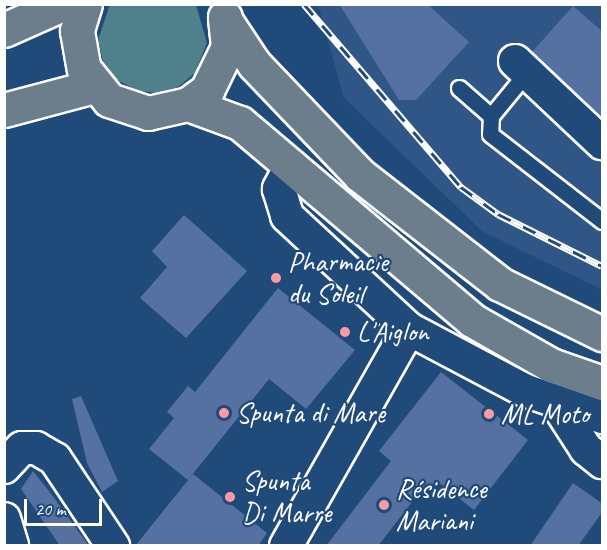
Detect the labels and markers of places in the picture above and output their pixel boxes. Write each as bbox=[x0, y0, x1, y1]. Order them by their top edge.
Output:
place label: Pharmacie du Soleil bbox=[288, 245, 388, 311]
marker: Pharmacie du Soleil bbox=[269, 271, 283, 285]
place label: L'Aiglon bbox=[357, 315, 429, 349]
marker: L'Aiglon bbox=[338, 325, 352, 339]
place label: Spunta di Mare bbox=[236, 396, 385, 430]
place label: ML Moto bbox=[501, 397, 589, 431]
marker: Spunta di Mare bbox=[217, 406, 231, 420]
marker: ML Moto bbox=[482, 407, 496, 421]
place label: Spunta Di Marre bbox=[242, 464, 332, 530]
place label: Résidence Mariani bbox=[396, 472, 487, 538]
marker: Spunta Di Marre bbox=[223, 490, 237, 504]
marker: Résidence Mariani bbox=[377, 498, 391, 512]

